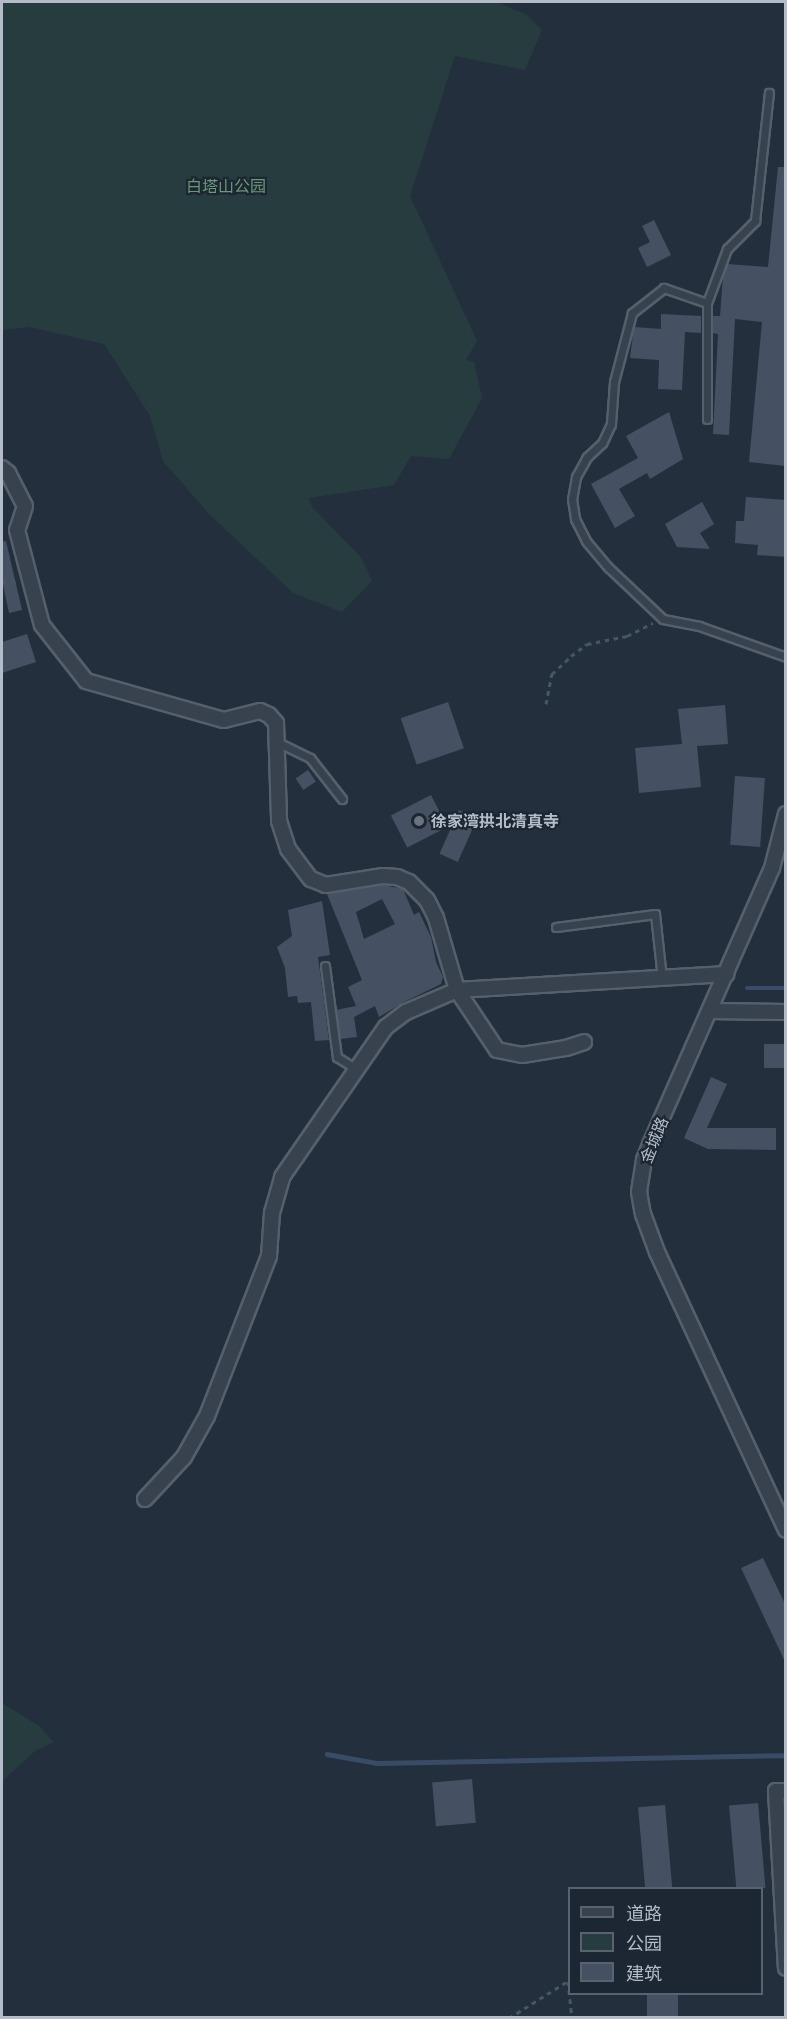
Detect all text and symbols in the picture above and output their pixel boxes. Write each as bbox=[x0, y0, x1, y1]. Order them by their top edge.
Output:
park label: 白塔山公园 bbox=[186, 176, 266, 196]
place label: 徐家湾拱北清真寺 bbox=[431, 811, 559, 831]
marker: 徐家湾拱北清真寺 bbox=[412, 814, 426, 828]
street label: 金城路 bbox=[636, 1114, 672, 1166]
legend bbox=[568, 1887, 763, 1995]
text: 道路 bbox=[626, 1902, 662, 1924]
text: 公园 bbox=[626, 1932, 662, 1954]
text: 建筑 bbox=[626, 1962, 662, 1984]

